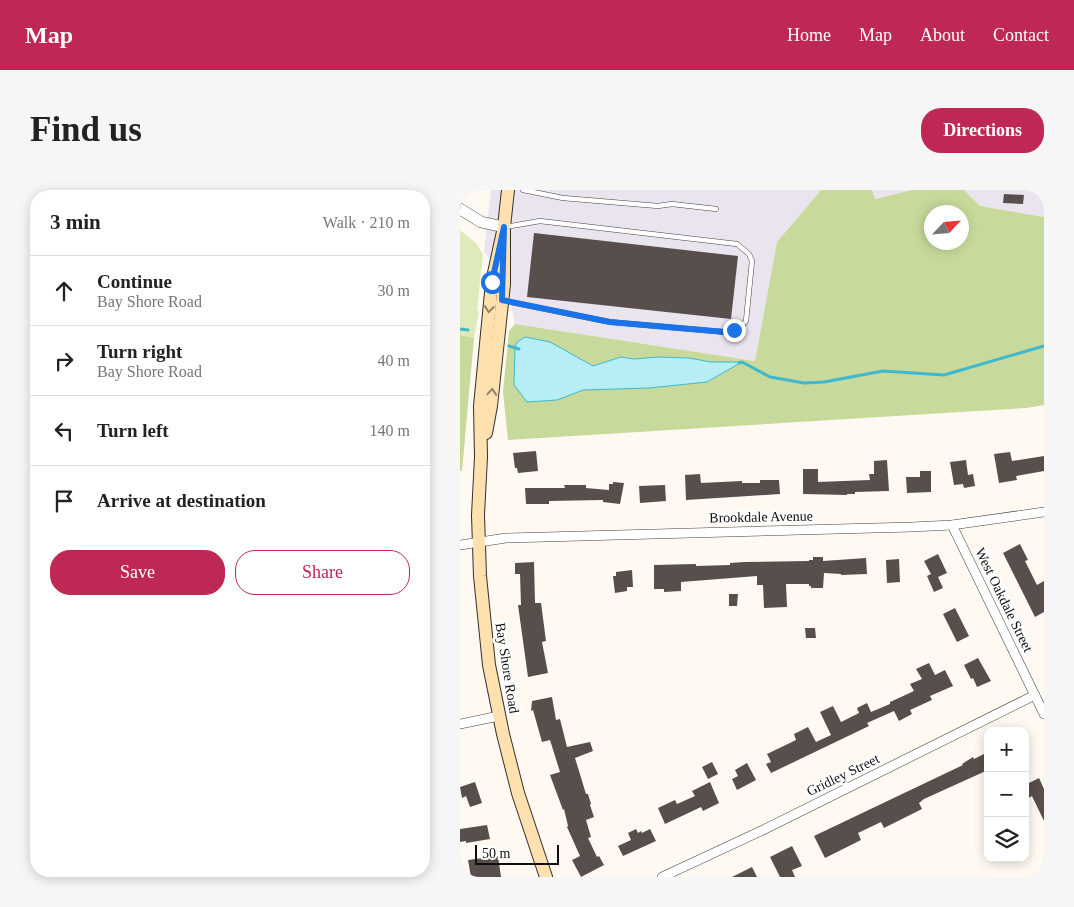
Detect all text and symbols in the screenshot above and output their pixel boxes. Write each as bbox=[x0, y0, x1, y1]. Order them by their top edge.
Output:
text: Map bbox=[25, 22, 73, 48]
text: Home bbox=[787, 25, 831, 45]
text: Map bbox=[859, 25, 892, 45]
text: About bbox=[920, 25, 965, 45]
text: Contact bbox=[993, 25, 1049, 45]
button: Directions bbox=[921, 108, 1044, 153]
text: Find us bbox=[30, 110, 142, 149]
north arrow bbox=[924, 205, 969, 250]
text: 3 min bbox=[50, 210, 101, 234]
text: Walk · 210 m bbox=[323, 214, 410, 231]
text: Continue bbox=[97, 271, 172, 292]
route start bbox=[481, 271, 504, 294]
icon: ahead bbox=[50, 277, 78, 305]
text: 30 m bbox=[378, 282, 410, 299]
text: Bay Shore Road bbox=[97, 293, 202, 310]
one-way arrow bbox=[484, 306, 495, 314]
route end bbox=[723, 319, 746, 342]
text: Turn right bbox=[97, 341, 182, 362]
icon: right bbox=[50, 347, 78, 375]
text: 40 m bbox=[378, 352, 410, 369]
text: Bay Shore Road bbox=[97, 363, 202, 380]
one-way arrow bbox=[487, 388, 498, 396]
icon: left bbox=[50, 417, 78, 445]
text: Turn left bbox=[97, 420, 169, 441]
text: 140 m bbox=[370, 422, 410, 439]
icon: arrive bbox=[50, 487, 78, 515]
text: Arrive at destination bbox=[97, 490, 266, 511]
street label: Brookdale Avenue bbox=[709, 509, 813, 525]
street label: West Oakdale Street bbox=[972, 546, 1036, 655]
button: Save bbox=[50, 550, 225, 595]
button: Share bbox=[235, 550, 410, 595]
street label: Bay Shore Road bbox=[492, 622, 522, 714]
map controls bbox=[984, 727, 1029, 862]
button: + bbox=[984, 727, 1029, 772]
street label: Gridley Street bbox=[804, 751, 882, 799]
button: − bbox=[984, 772, 1029, 817]
button: layers bbox=[984, 817, 1029, 862]
scale bar bbox=[475, 842, 559, 865]
text: 50 m bbox=[482, 846, 510, 861]

